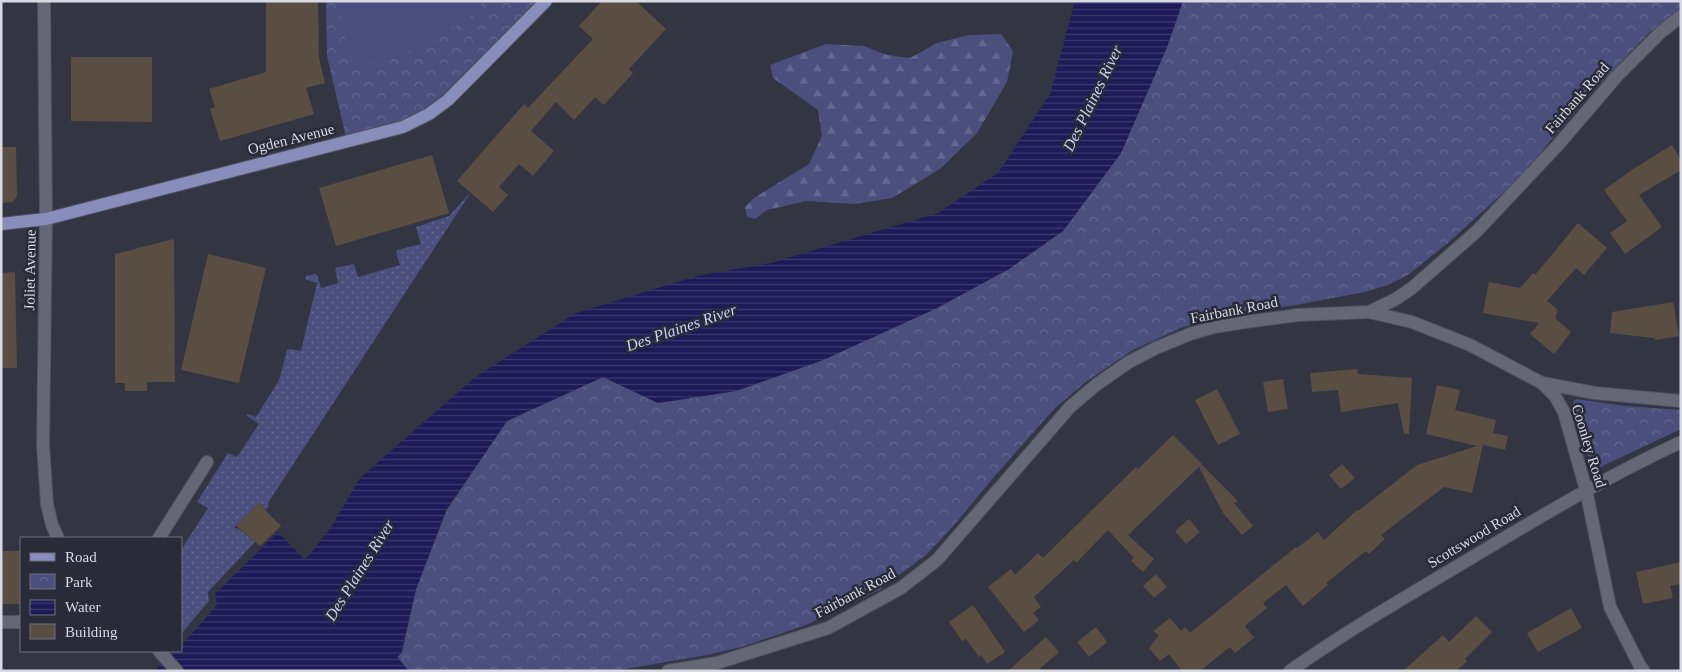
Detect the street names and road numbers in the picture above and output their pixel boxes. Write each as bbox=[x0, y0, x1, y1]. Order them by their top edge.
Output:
street label: Fairbank Road bbox=[1542, 59, 1612, 137]
street label: Ogden Avenue bbox=[246, 120, 336, 157]
street label: Joliet Avenue bbox=[21, 229, 39, 311]
street label: Fairbank Road bbox=[1189, 294, 1280, 326]
street label: Coonley Road bbox=[1569, 402, 1609, 490]
street label: Scottswood Road bbox=[1425, 503, 1524, 571]
street label: Fairbank Road bbox=[812, 565, 898, 621]

